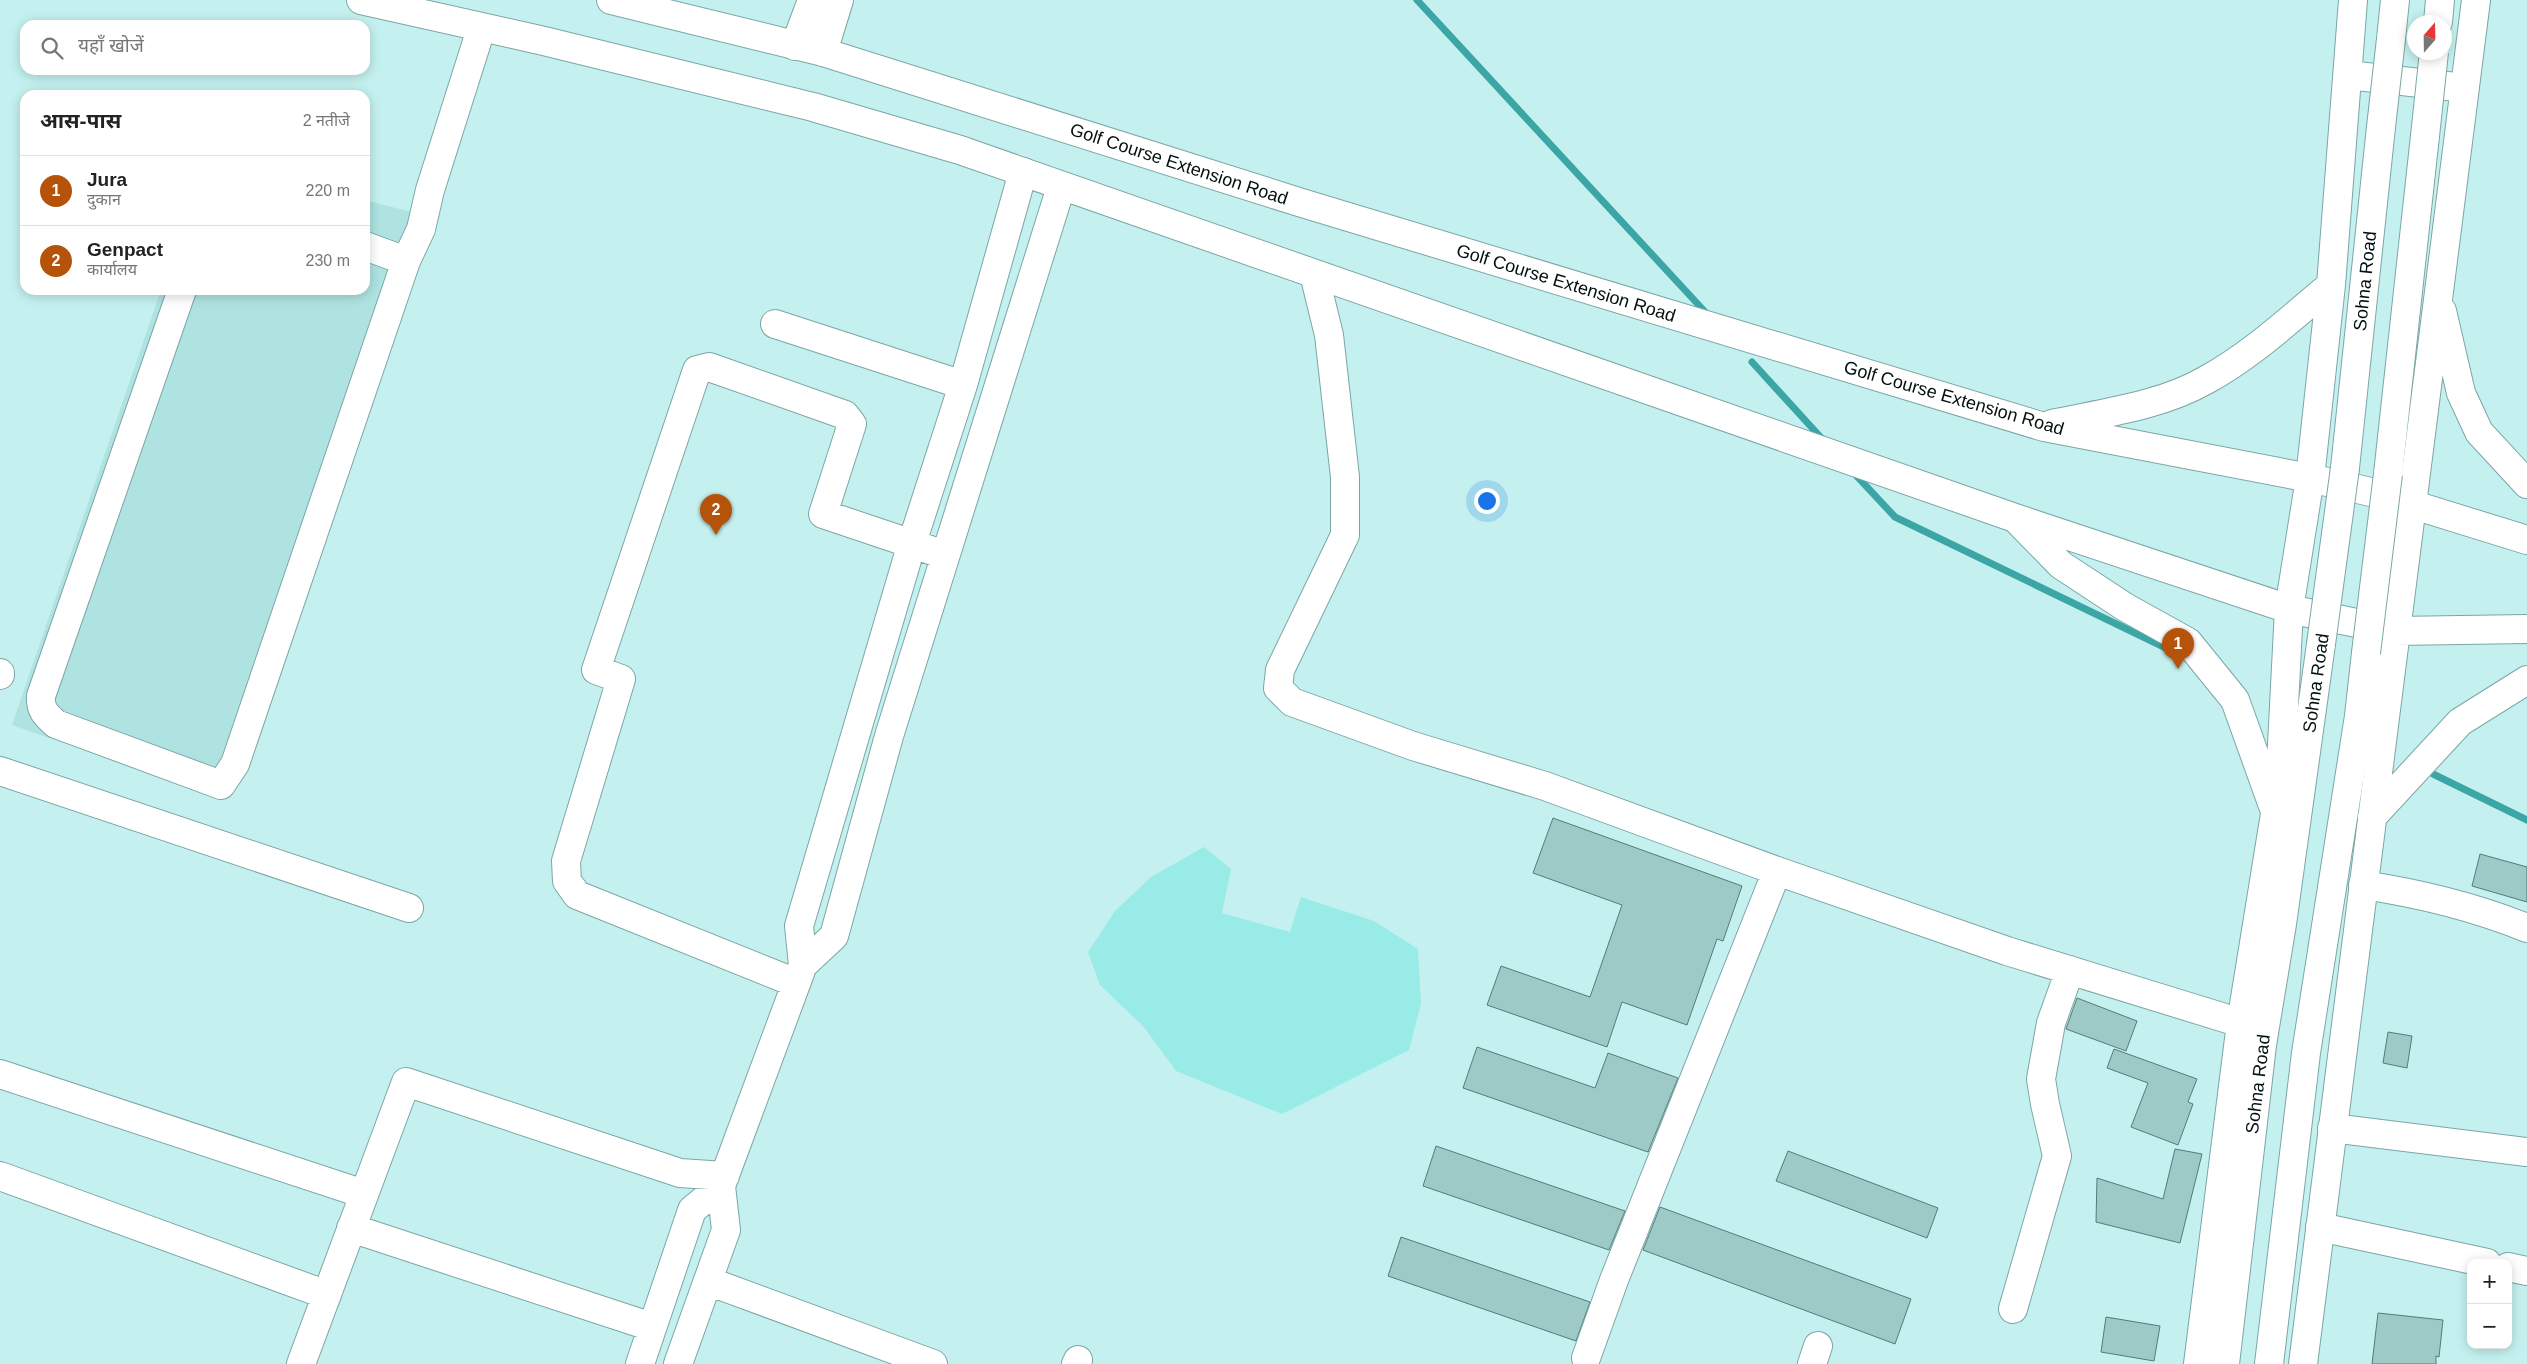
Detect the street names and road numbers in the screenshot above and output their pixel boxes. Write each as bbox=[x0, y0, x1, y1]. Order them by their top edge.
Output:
street label: Golf Course Extension Road bbox=[1067, 119, 1291, 209]
street label: Sohna Road bbox=[2350, 230, 2380, 332]
street label: Golf Course Extension Road bbox=[1454, 240, 1678, 326]
street label: Golf Course Extension Road bbox=[1842, 357, 2066, 439]
street label: Sohna Road bbox=[2299, 632, 2333, 734]
street label: Sohna Road bbox=[2242, 1033, 2274, 1135]

